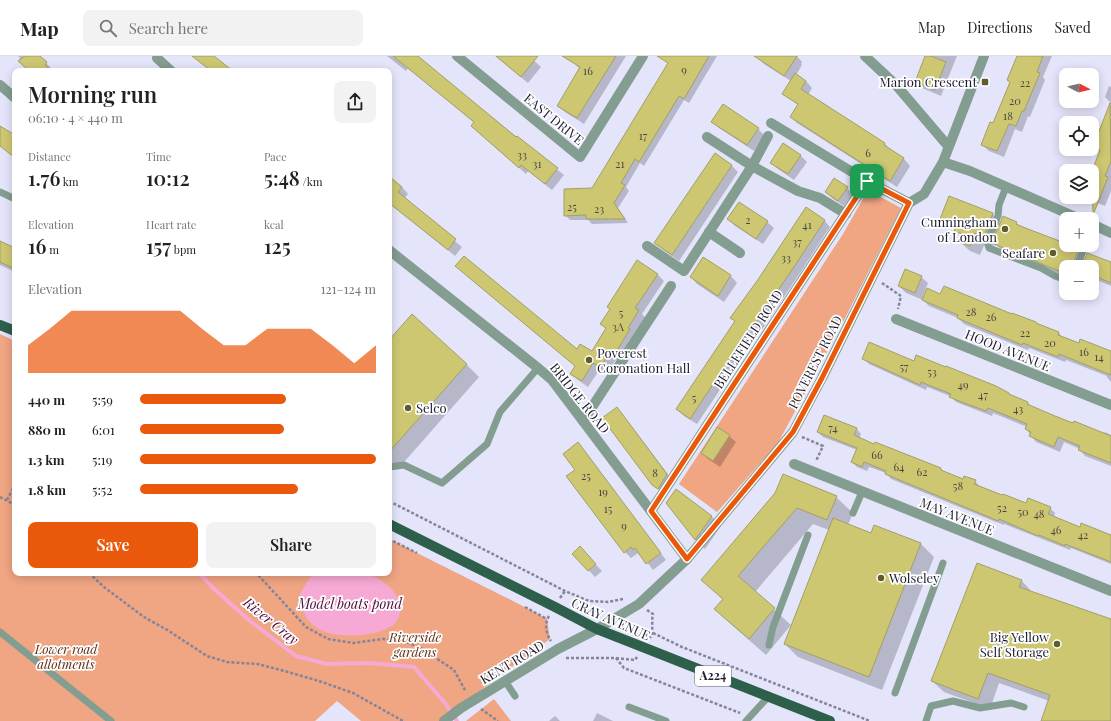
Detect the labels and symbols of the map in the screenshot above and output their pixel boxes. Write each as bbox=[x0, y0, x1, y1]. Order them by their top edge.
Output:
house number: 9 bbox=[681, 62, 687, 77]
house number: 16 bbox=[583, 63, 593, 78]
north arrow bbox=[1059, 68, 1099, 108]
place label: Marion Crescent bbox=[879, 73, 977, 90]
house number: 22 bbox=[1020, 75, 1030, 90]
marker: Marion Crescent bbox=[980, 77, 990, 87]
street label: EAST DRIVE bbox=[521, 89, 588, 148]
house number: 20 bbox=[1009, 93, 1021, 108]
house number: 18 bbox=[1003, 108, 1013, 123]
house number: 17 bbox=[639, 128, 648, 143]
house number: 6 bbox=[865, 145, 871, 160]
house number: 33 bbox=[517, 147, 527, 162]
house number: 31 bbox=[532, 156, 542, 171]
house number: 21 bbox=[615, 156, 625, 171]
pin bbox=[850, 164, 884, 198]
house number: 25 bbox=[567, 199, 577, 214]
house number: 23 bbox=[594, 201, 604, 216]
house number: 2 bbox=[745, 212, 751, 227]
place label: Cunningham of London bbox=[921, 213, 997, 245]
house number: 41 bbox=[802, 217, 812, 232]
marker: Cunningham of London bbox=[1000, 224, 1010, 234]
house number: 37 bbox=[792, 234, 802, 249]
place label: Seafare bbox=[1002, 244, 1045, 261]
marker: Seafare bbox=[1048, 248, 1058, 258]
house number: 33 bbox=[781, 250, 791, 265]
street label: BELLEFIELD ROAD bbox=[709, 286, 786, 391]
house number: 28 bbox=[966, 304, 977, 319]
house number: 5 bbox=[619, 305, 624, 320]
house number: 26 bbox=[986, 309, 997, 324]
street label: POVEREST ROAD bbox=[784, 312, 845, 411]
house number: 3A bbox=[612, 319, 624, 334]
street label: HOOD AVENUE bbox=[963, 325, 1053, 374]
house number: 22 bbox=[1020, 325, 1030, 340]
house number: 20 bbox=[1044, 335, 1056, 350]
place label: Poverest Coronation Hall bbox=[597, 344, 690, 376]
house number: 16 bbox=[1079, 344, 1089, 359]
house number: 14 bbox=[1094, 349, 1104, 364]
marker: Poverest Coronation Hall bbox=[584, 355, 594, 365]
street label: BRIDGE ROAD bbox=[547, 359, 614, 436]
house number: 57 bbox=[899, 359, 909, 374]
house number: 53 bbox=[927, 364, 937, 379]
house number: 49 bbox=[957, 377, 969, 392]
house number: 47 bbox=[978, 387, 988, 402]
house number: 5 bbox=[692, 390, 697, 405]
place label: Selco bbox=[416, 399, 447, 416]
house number: 43 bbox=[1013, 401, 1023, 416]
marker: Selco bbox=[403, 403, 413, 413]
house number: 74 bbox=[828, 420, 838, 435]
house number: 66 bbox=[871, 447, 883, 462]
house number: 64 bbox=[893, 459, 905, 474]
house number: 62 bbox=[917, 464, 927, 479]
house number: 8 bbox=[652, 465, 658, 480]
house number: 25 bbox=[581, 468, 591, 483]
house number: 58 bbox=[953, 478, 963, 493]
house number: 19 bbox=[598, 484, 608, 499]
street label: MAY AVENUE bbox=[918, 493, 997, 538]
house number: 52 bbox=[997, 500, 1007, 515]
house number: 15 bbox=[604, 501, 613, 516]
house number: 50 bbox=[1017, 504, 1029, 519]
house number: 48 bbox=[1033, 506, 1045, 521]
house number: 9 bbox=[621, 518, 627, 533]
house number: 46 bbox=[1050, 522, 1062, 537]
house number: 42 bbox=[1078, 527, 1088, 542]
place label: Wolseley bbox=[888, 569, 940, 586]
marker: Wolseley bbox=[876, 573, 886, 583]
water label: River Cray bbox=[239, 592, 303, 649]
water label: Model boats pond bbox=[297, 594, 402, 613]
street label: CRAY AVENUE bbox=[569, 594, 653, 644]
park label: Riverside gardens bbox=[388, 628, 441, 660]
place label: Big Yellow Self Storage bbox=[980, 628, 1049, 660]
street label: KENT ROAD bbox=[477, 636, 547, 687]
marker: Big Yellow Self Storage bbox=[1052, 639, 1062, 649]
park label: Lower road allotments bbox=[34, 640, 98, 672]
road number: A224 bbox=[695, 666, 731, 686]

